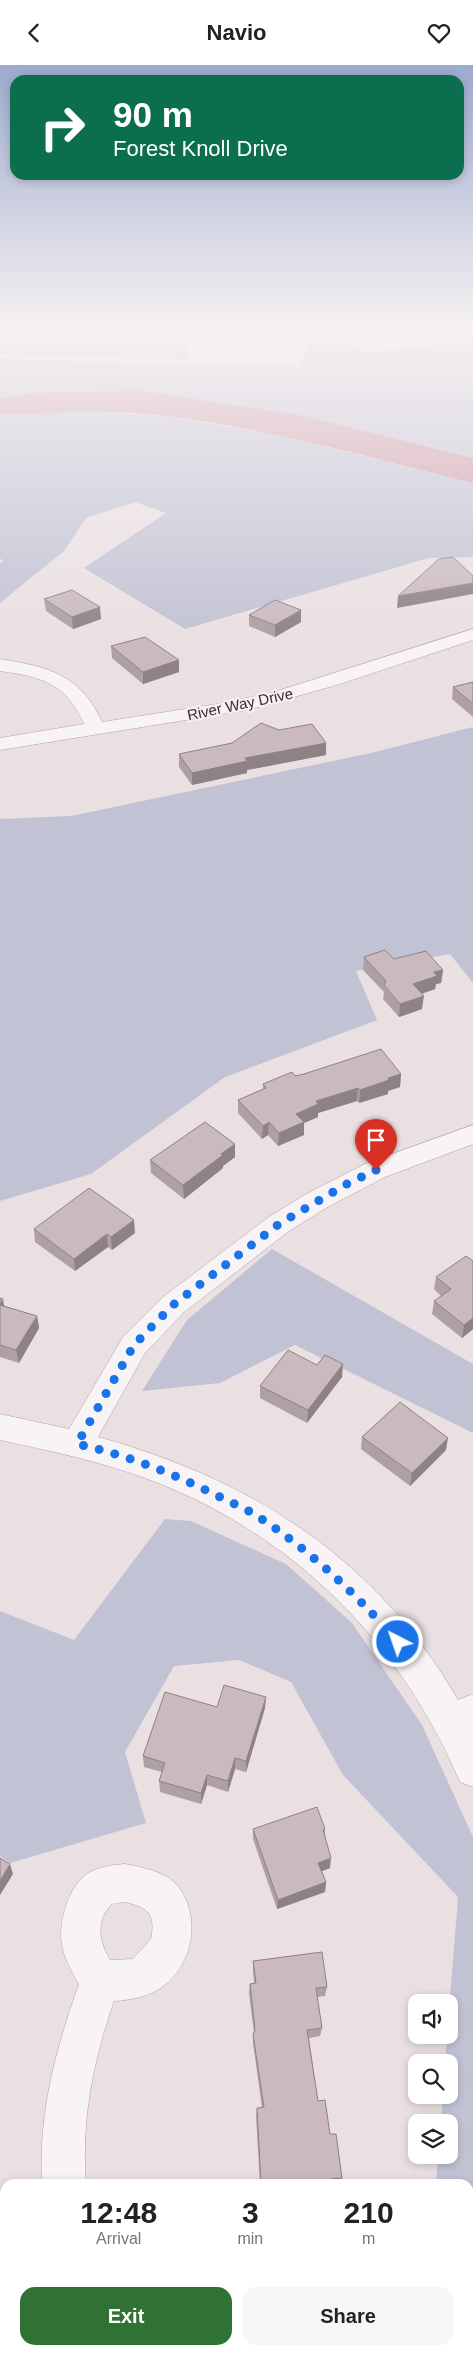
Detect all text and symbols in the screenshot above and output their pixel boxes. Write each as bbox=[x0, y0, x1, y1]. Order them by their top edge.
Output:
icon: back bbox=[20, 19, 48, 47]
icon: heart bbox=[425, 19, 453, 47]
text: Navio bbox=[207, 20, 266, 45]
icon: right bbox=[30, 95, 95, 160]
text: 90 m bbox=[113, 95, 193, 134]
text: Forest Knoll Drive bbox=[113, 136, 288, 161]
street label: River Way Drive bbox=[186, 684, 294, 724]
pin bbox=[355, 1119, 397, 1170]
icon: arrive bbox=[362, 1126, 390, 1154]
position arrow bbox=[371, 1615, 423, 1667]
map controls bbox=[408, 1994, 458, 2164]
button: sound bbox=[408, 1994, 458, 2044]
button: search bbox=[408, 2054, 458, 2104]
button: layers bbox=[408, 2114, 458, 2164]
text: 12:48 bbox=[80, 2196, 157, 2229]
text: 3 bbox=[242, 2196, 259, 2229]
text: 210 bbox=[344, 2196, 394, 2229]
text: Arrival bbox=[96, 2230, 141, 2247]
text: min bbox=[237, 2230, 263, 2247]
text: m bbox=[362, 2230, 375, 2247]
button: Exit bbox=[20, 2287, 232, 2345]
button: Share bbox=[242, 2287, 454, 2345]

